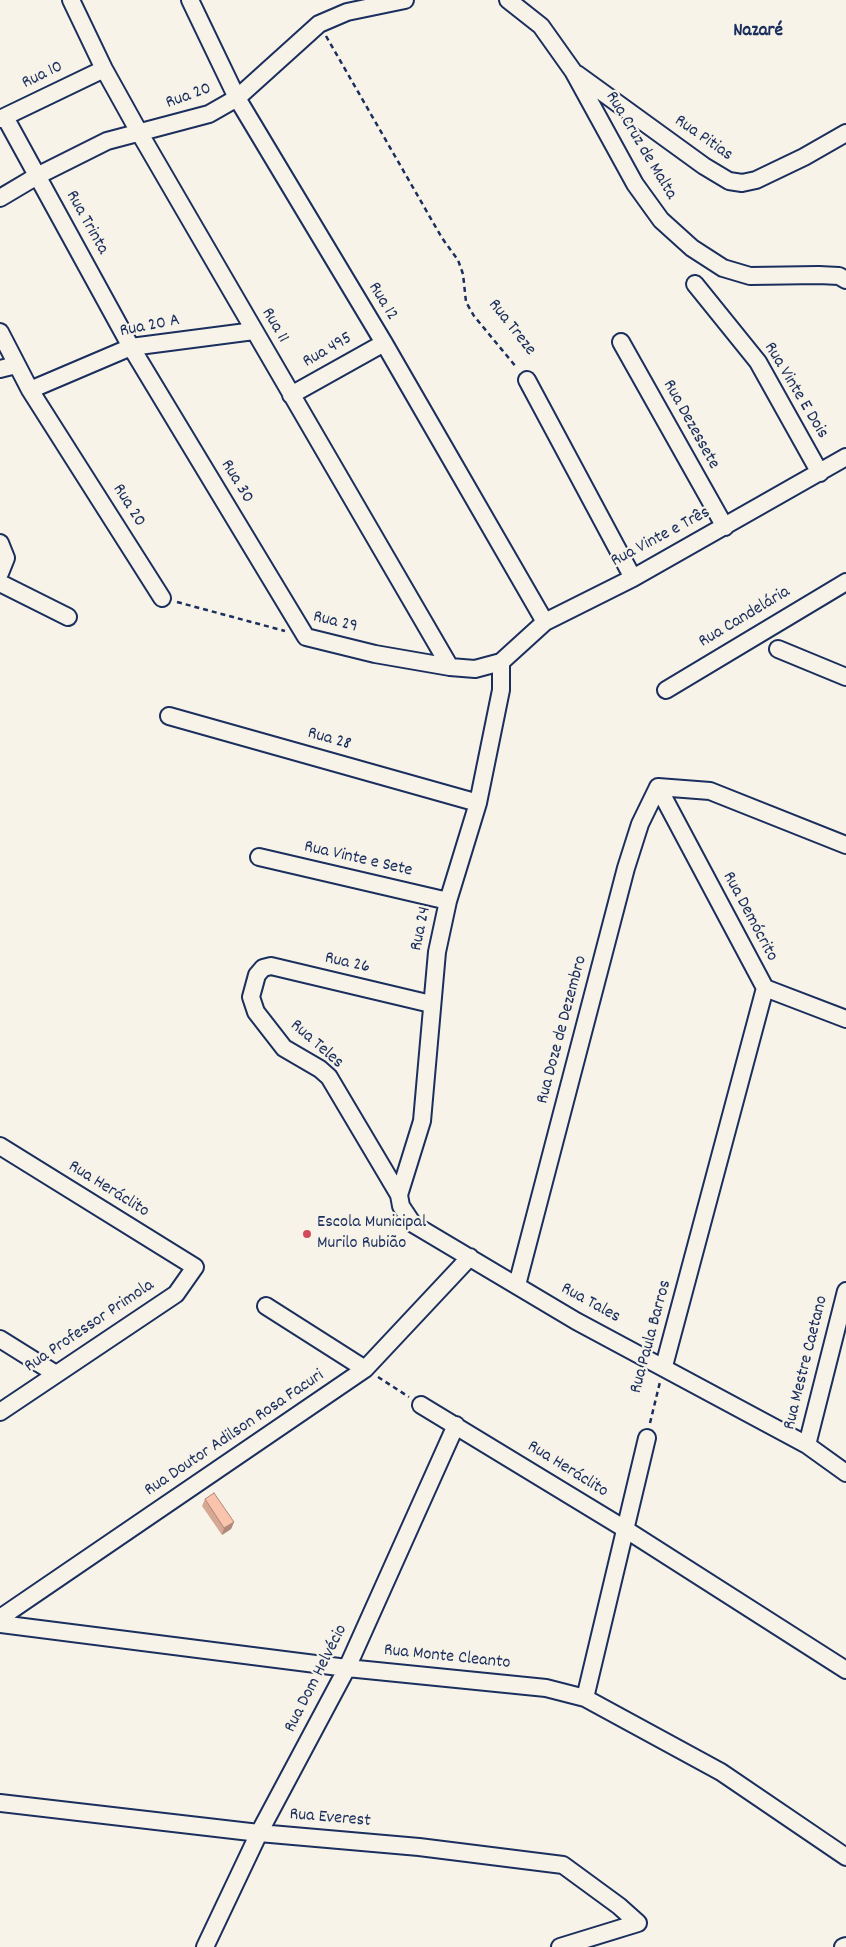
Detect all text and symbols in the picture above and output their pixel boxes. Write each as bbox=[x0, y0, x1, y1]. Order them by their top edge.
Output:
district label: Nazaré bbox=[733, 21, 783, 43]
street label: Rua 10 bbox=[19, 57, 67, 95]
street label: Rua 20 bbox=[163, 79, 215, 115]
street label: Rua Cruz de Malta bbox=[599, 88, 681, 204]
street label: Rua Pitias bbox=[670, 111, 736, 167]
street label: Rua Trinta bbox=[60, 187, 112, 259]
street label: Rua 12 bbox=[362, 279, 402, 325]
street label: Rua Treze bbox=[482, 295, 540, 361]
street label: Rua 11 bbox=[255, 305, 293, 347]
street label: Rua 20 A bbox=[118, 311, 182, 343]
street label: Rua 495 bbox=[300, 328, 356, 374]
street label: Rua Vinte E Dois bbox=[758, 339, 832, 443]
street label: Rua Dezessete bbox=[657, 377, 723, 473]
street label: Rua 30 bbox=[215, 456, 257, 508]
street label: Rua 20 bbox=[106, 480, 150, 532]
street label: Rua Vinte e Três bbox=[608, 503, 714, 573]
street label: Rua Candelária bbox=[695, 582, 795, 654]
street label: Rua 29 bbox=[310, 607, 360, 639]
street label: Rua 28 bbox=[305, 724, 353, 756]
street label: Rua Vinte e Sete bbox=[302, 837, 414, 883]
street label: Rua Demócrito bbox=[716, 868, 782, 966]
street label: Rua 24 bbox=[407, 905, 437, 953]
street label: Rua 26 bbox=[322, 948, 372, 980]
street label: Rua Doze de Dezembro bbox=[533, 954, 593, 1106]
street label: Rua Teles bbox=[285, 1016, 347, 1074]
street label: Rua Heráclito bbox=[64, 1157, 152, 1223]
place label: Escola Municipal Murilo Rubião bbox=[317, 1213, 426, 1256]
marker: Escola Municipal Murilo Rubião bbox=[301, 1228, 313, 1240]
street label: Rua Professor Primola bbox=[21, 1276, 159, 1378]
street label: Rua Paula Barros bbox=[627, 1278, 677, 1396]
street label: Rua Tales bbox=[557, 1279, 623, 1329]
street label: Rua Mestre Caetano bbox=[780, 1294, 834, 1432]
street label: Rua Doutor Adilson Rosa Facuri bbox=[141, 1366, 329, 1502]
street label: Rua Heráclito bbox=[523, 1437, 611, 1503]
street label: Rua Dom Helvécio bbox=[281, 1621, 353, 1737]
street label: Rua Monte Cleanto bbox=[383, 1641, 511, 1675]
street label: Rua Everest bbox=[288, 1805, 372, 1833]

